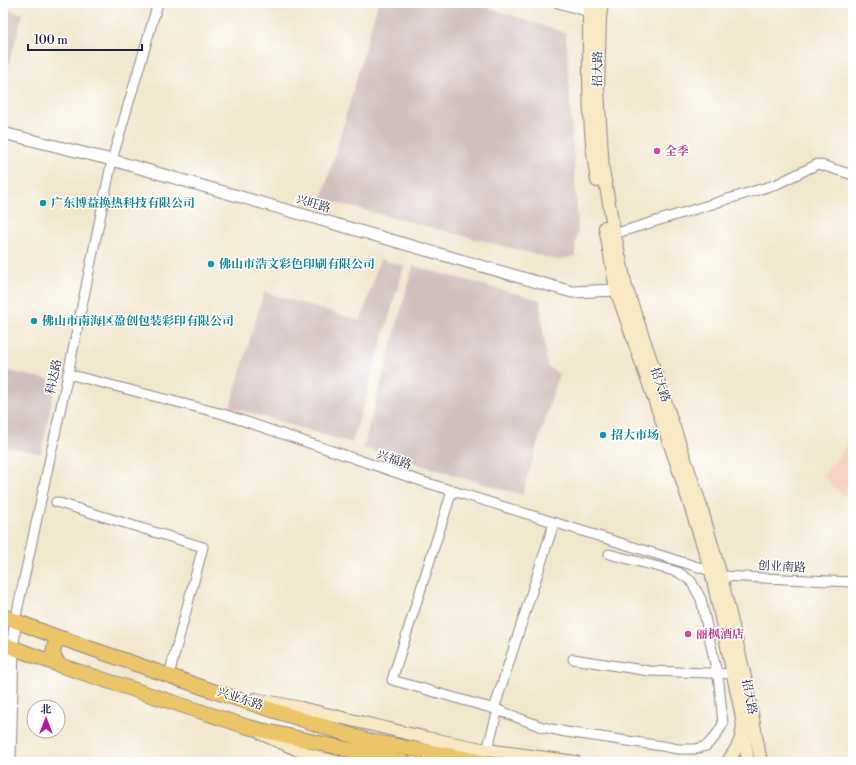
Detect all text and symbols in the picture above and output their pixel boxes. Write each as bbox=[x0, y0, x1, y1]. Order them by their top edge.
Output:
scale bar bbox=[28, 26, 142, 52]
text: 100 m bbox=[34, 33, 68, 48]
street label: 招大路 bbox=[590, 51, 606, 87]
place label: 全季 bbox=[665, 144, 689, 159]
marker: 全季 bbox=[652, 146, 662, 156]
street label: 兴旺路 bbox=[294, 192, 332, 216]
place label: 广东博益换热科技有限公司 bbox=[51, 196, 195, 211]
marker: 广东博益换热科技有限公司 bbox=[38, 198, 48, 208]
place label: 佛山市浩文彩色印刷有限公司 bbox=[219, 257, 375, 272]
marker: 佛山市浩文彩色印刷有限公司 bbox=[206, 259, 216, 269]
place label: 佛山市南海区盈创包装彩印有限公司 bbox=[42, 314, 234, 329]
marker: 佛山市南海区盈创包装彩印有限公司 bbox=[29, 316, 39, 326]
street label: 科达路 bbox=[43, 358, 65, 396]
street label: 招大路 bbox=[647, 366, 673, 404]
place label: 招大市场 bbox=[611, 428, 659, 443]
marker: 招大市场 bbox=[598, 430, 608, 440]
street label: 兴福路 bbox=[375, 447, 413, 473]
street label: 创业南路 bbox=[758, 558, 806, 576]
place label: 丽枫酒店 bbox=[696, 627, 744, 642]
marker: 丽枫酒店 bbox=[683, 629, 693, 639]
street label: 招大路 bbox=[738, 678, 760, 716]
street label: 兴业东路 bbox=[215, 684, 265, 714]
north arrow bbox=[26, 699, 66, 739]
text: 北 bbox=[41, 703, 52, 717]

